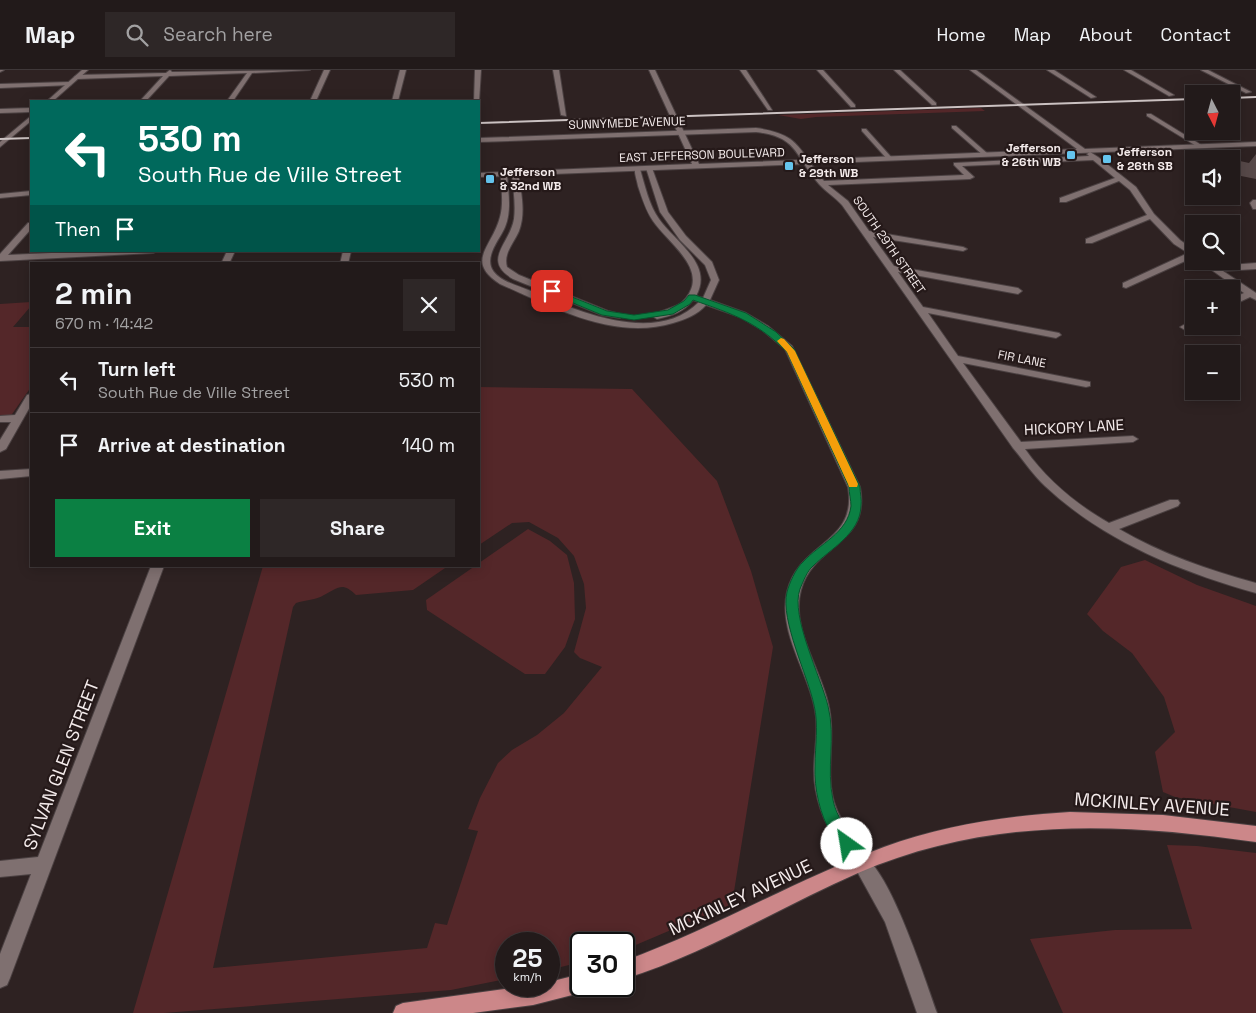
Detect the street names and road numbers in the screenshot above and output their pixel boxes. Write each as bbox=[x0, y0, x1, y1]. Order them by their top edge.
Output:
street label: SUNNYMEDE AVENUE bbox=[568, 113, 686, 133]
street label: EAST JEFFERSON BOULEVARD bbox=[619, 144, 785, 166]
street label: SOUTH 29TH STREET bbox=[849, 193, 929, 297]
street label: FIR LANE bbox=[996, 346, 1048, 372]
street label: HICKORY LANE bbox=[1024, 415, 1124, 439]
street label: SYLVAN GLEN STREET bbox=[18, 677, 104, 853]
street label: MCKINLEY AVENUE bbox=[1074, 787, 1230, 821]
street label: MCKINLEY AVENUE bbox=[665, 854, 815, 940]

